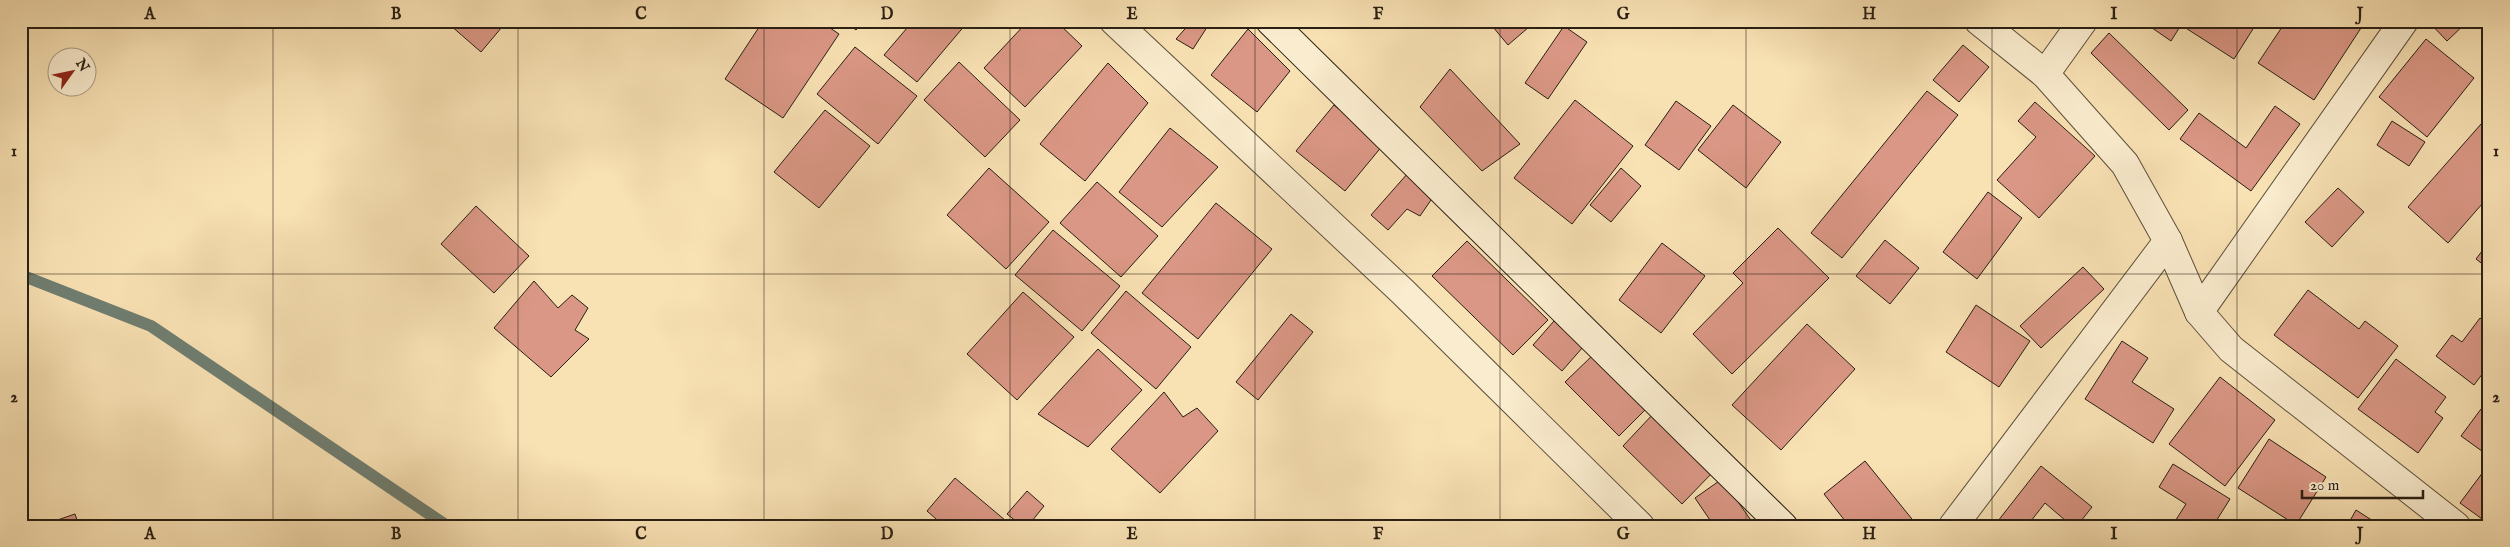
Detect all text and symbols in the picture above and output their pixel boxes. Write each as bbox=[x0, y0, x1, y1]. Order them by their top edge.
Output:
text: A bbox=[144, 5, 157, 25]
text: B bbox=[391, 5, 402, 25]
text: C bbox=[635, 5, 647, 25]
text: D bbox=[881, 5, 894, 25]
text: E bbox=[1126, 5, 1138, 25]
text: F bbox=[1373, 5, 1384, 25]
text: G bbox=[1617, 5, 1630, 25]
text: H bbox=[1862, 5, 1876, 25]
text: I bbox=[2111, 5, 2118, 25]
text: J bbox=[2355, 5, 2364, 25]
north arrow bbox=[48, 48, 98, 98]
text: N bbox=[71, 55, 93, 75]
text: 1 bbox=[11, 142, 17, 162]
text: 1 bbox=[2493, 142, 2499, 162]
text: 2 bbox=[10, 388, 18, 408]
text: 2 bbox=[2492, 388, 2500, 408]
scale bar bbox=[2302, 467, 2424, 499]
text: 20 m bbox=[2310, 476, 2340, 495]
text: A bbox=[144, 525, 157, 545]
text: B bbox=[391, 525, 402, 545]
text: C bbox=[635, 525, 647, 545]
text: D bbox=[881, 525, 894, 545]
text: E bbox=[1126, 525, 1138, 545]
text: F bbox=[1373, 525, 1384, 545]
text: G bbox=[1617, 525, 1630, 545]
text: H bbox=[1862, 525, 1876, 545]
text: I bbox=[2111, 525, 2118, 545]
text: J bbox=[2355, 525, 2364, 545]

